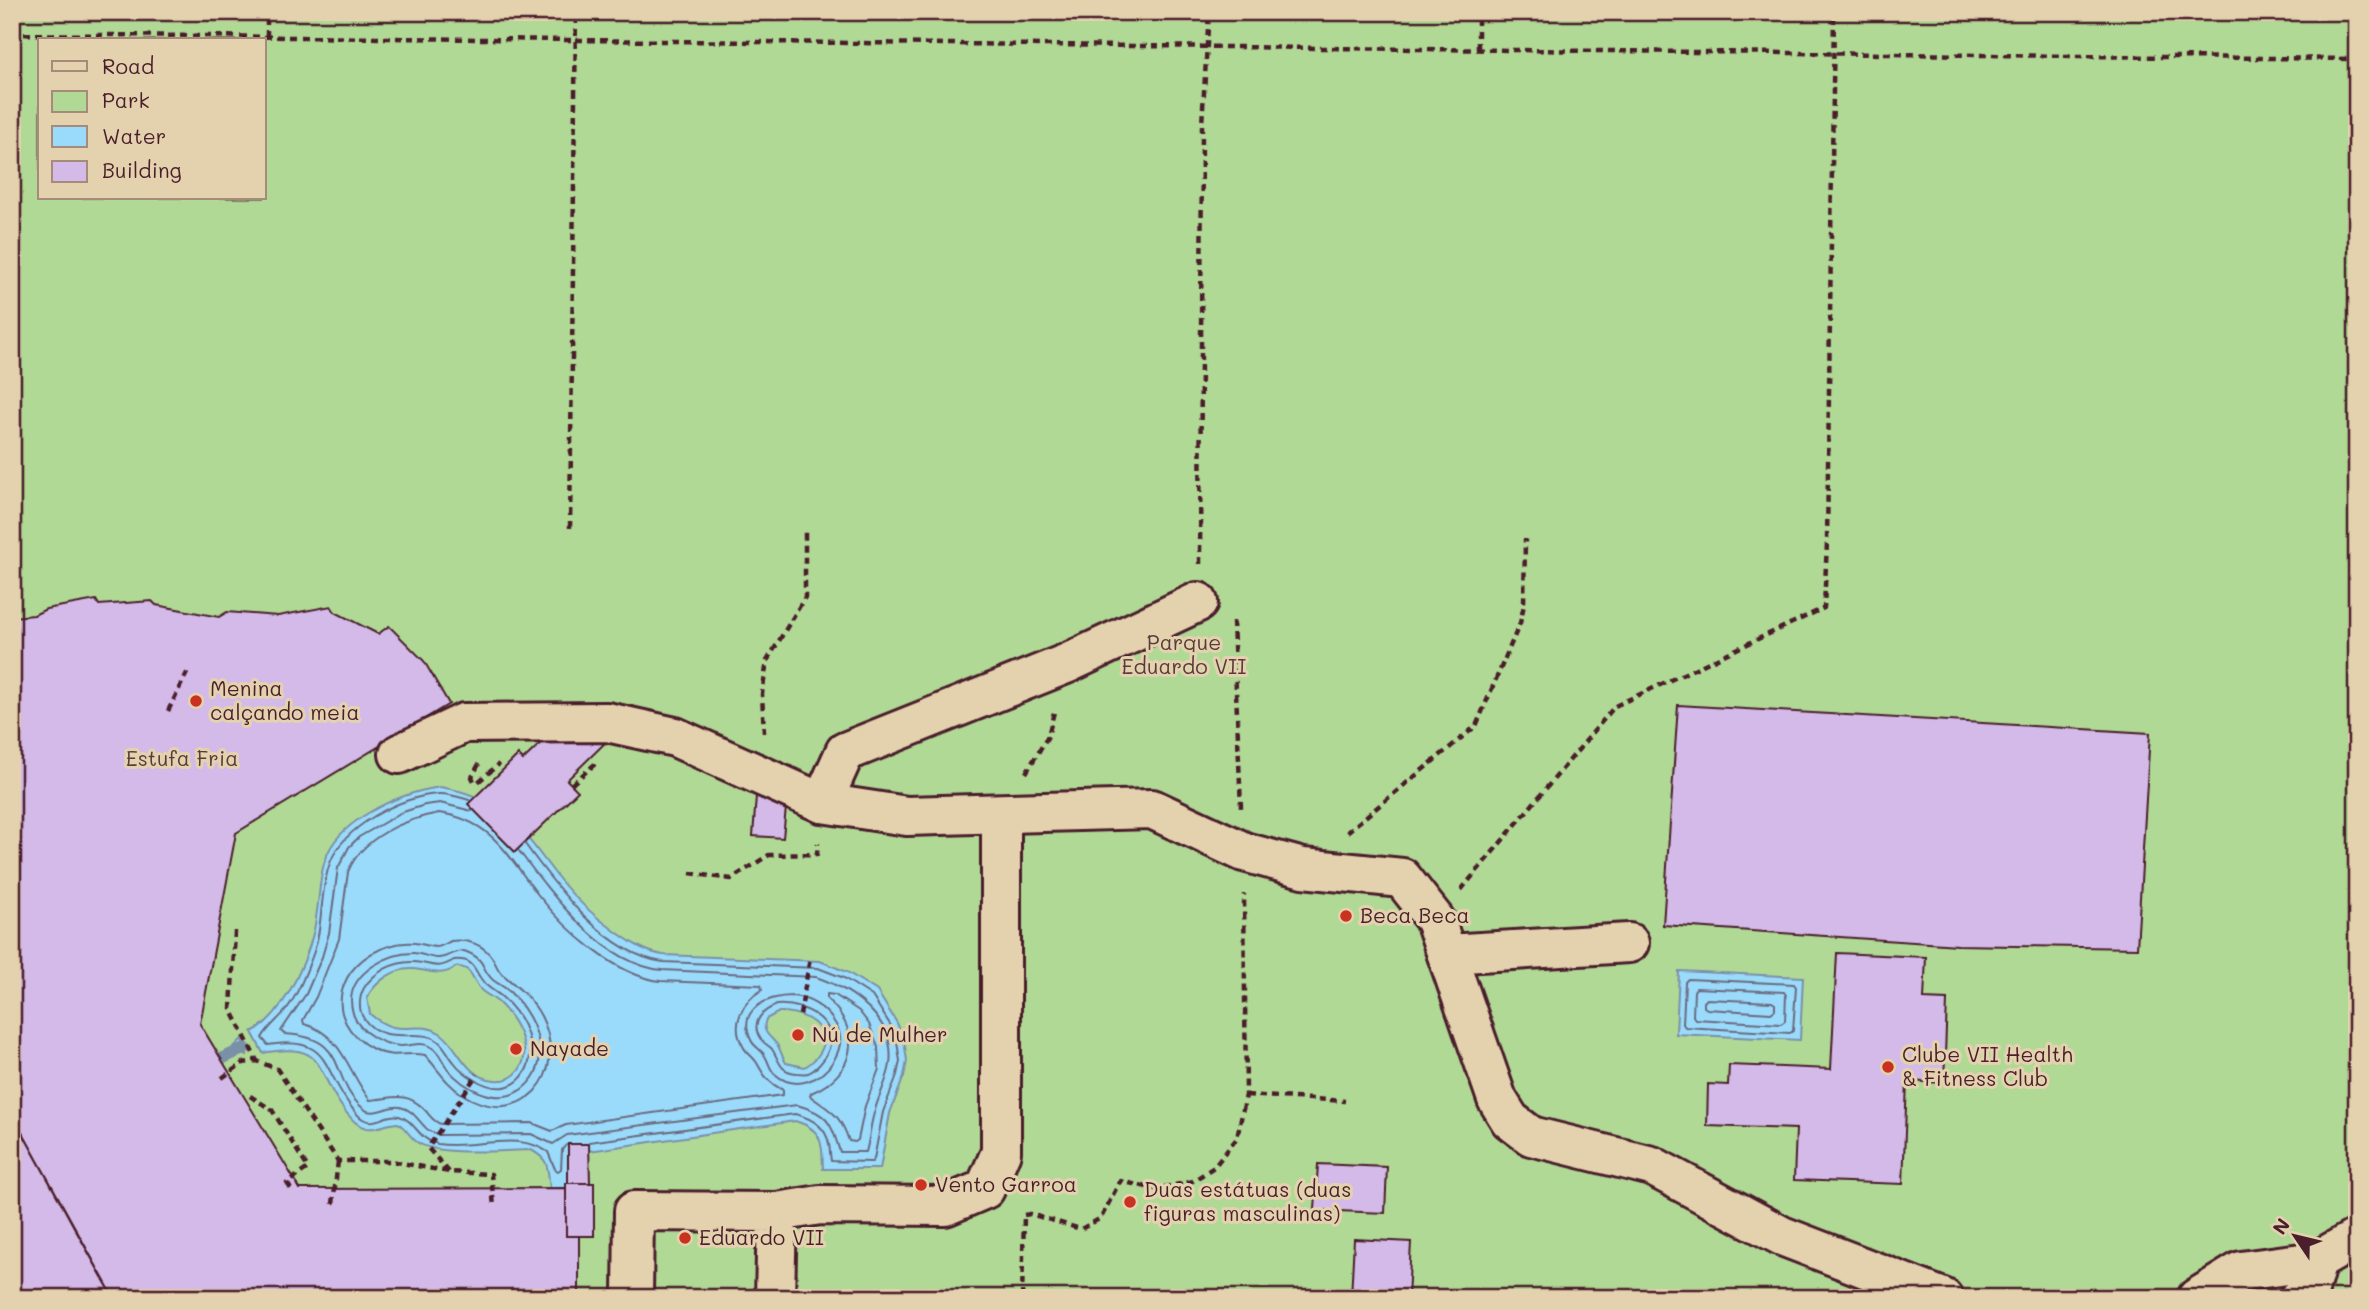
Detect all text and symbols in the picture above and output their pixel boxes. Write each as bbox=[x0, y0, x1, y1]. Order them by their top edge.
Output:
legend bbox=[38, 38, 266, 200]
text: Road bbox=[102, 52, 154, 79]
text: Park bbox=[102, 86, 150, 113]
text: Water bbox=[102, 122, 166, 149]
text: Building bbox=[102, 156, 182, 183]
park label: Parque Eduardo VII bbox=[1122, 628, 1246, 679]
place label: Menina calçando meia bbox=[210, 674, 360, 725]
marker: Menina calçando meia bbox=[188, 693, 204, 709]
park label: Estufa Fria bbox=[126, 744, 238, 771]
place label: Beca Beca bbox=[1360, 901, 1470, 928]
marker: Beca Beca bbox=[1338, 908, 1354, 924]
place label: Nú de Mulher bbox=[812, 1020, 948, 1047]
marker: Nú de Mulher bbox=[790, 1027, 806, 1043]
place label: Nayade bbox=[530, 1034, 609, 1061]
place label: Clube VII Health & Fitness Club bbox=[1902, 1040, 2073, 1091]
marker: Nayade bbox=[508, 1041, 524, 1057]
marker: Clube VII Health & Fitness Club bbox=[1880, 1059, 1896, 1075]
place label: Vento Garroa bbox=[935, 1170, 1077, 1197]
place label: Duas estátuas (duas figuras masculinas) bbox=[1144, 1175, 1351, 1226]
marker: Vento Garroa bbox=[913, 1177, 929, 1193]
marker: Duas estátuas (duas figuras masculinas) bbox=[1122, 1194, 1138, 1210]
north arrow bbox=[2260, 1202, 2330, 1272]
text: N bbox=[2266, 1213, 2295, 1239]
place label: Eduardo VII bbox=[699, 1223, 824, 1250]
marker: Eduardo VII bbox=[677, 1230, 693, 1246]

